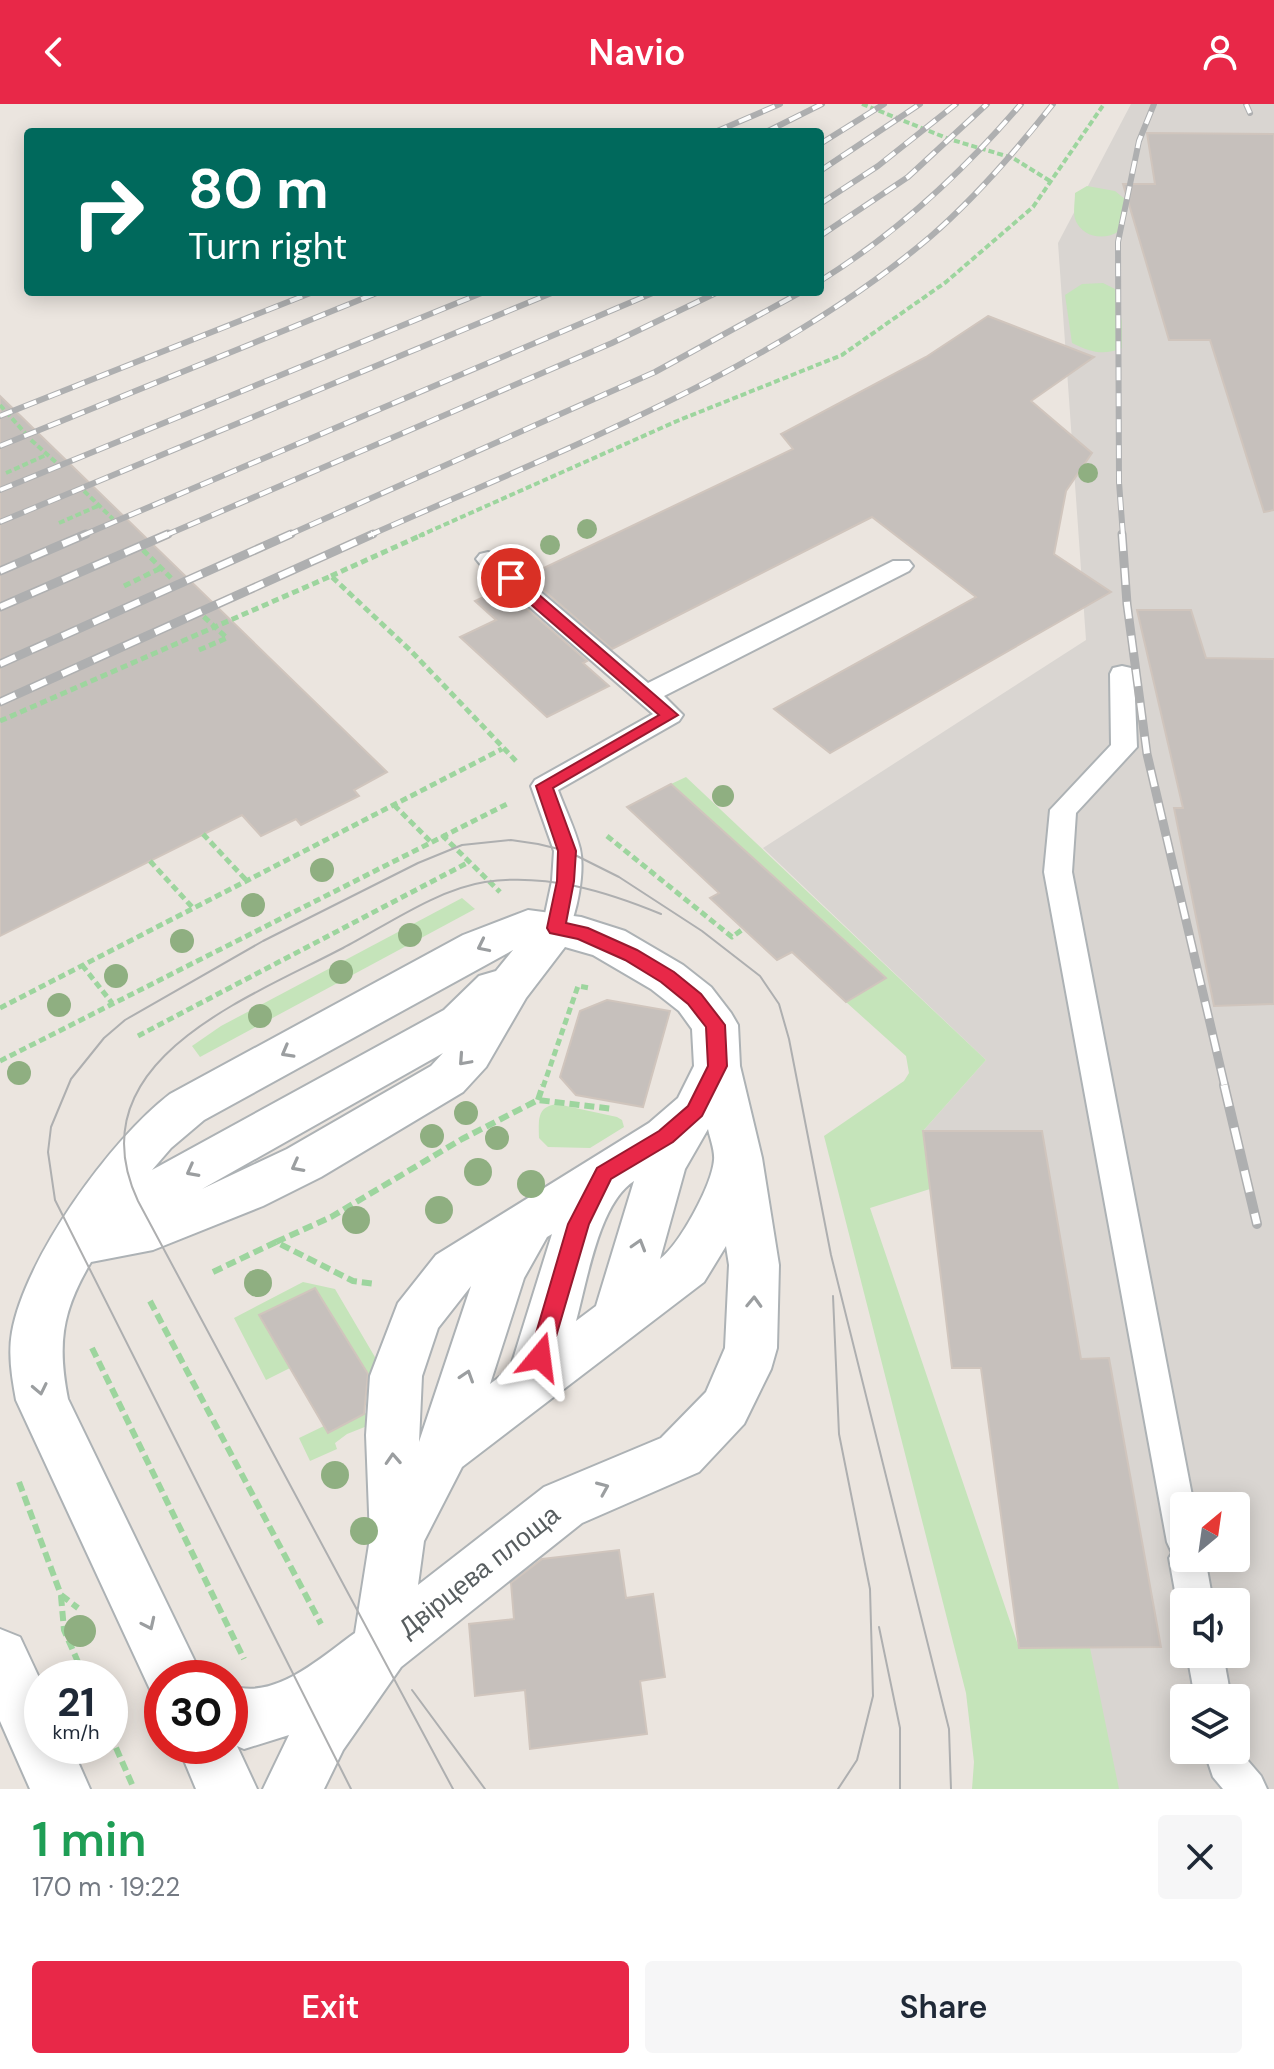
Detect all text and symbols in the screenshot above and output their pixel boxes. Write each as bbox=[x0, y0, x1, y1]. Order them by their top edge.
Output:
text: Navio bbox=[588, 29, 686, 76]
icon: back bbox=[32, 30, 76, 74]
icon: person bbox=[1198, 30, 1242, 74]
text: 80 m bbox=[188, 152, 329, 225]
icon: right bbox=[56, 160, 160, 264]
text: Turn right bbox=[188, 223, 347, 270]
pin bbox=[477, 544, 545, 612]
icon: arrive bbox=[489, 556, 533, 600]
one-way arrow bbox=[477, 936, 491, 952]
one-way arrow bbox=[282, 1042, 296, 1058]
one-way arrow bbox=[458, 1051, 473, 1065]
one-way arrow bbox=[291, 1157, 306, 1172]
one-way arrow bbox=[186, 1162, 201, 1177]
one-way arrow bbox=[630, 1238, 646, 1252]
one-way arrow bbox=[745, 1295, 762, 1308]
position arrow bbox=[498, 1315, 582, 1399]
one-way arrow bbox=[458, 1370, 474, 1383]
one-way arrow bbox=[31, 1381, 48, 1395]
one-way arrow bbox=[385, 1452, 402, 1465]
one-way arrow bbox=[595, 1481, 610, 1497]
north arrow bbox=[1170, 1492, 1250, 1572]
map controls bbox=[1170, 1492, 1250, 1764]
street label: Двірцева площа bbox=[392, 1497, 567, 1645]
button: sound bbox=[1170, 1588, 1250, 1668]
one-way arrow bbox=[139, 1616, 155, 1631]
speed limit sign: 30 bbox=[144, 1660, 248, 1764]
text: 21 bbox=[57, 1676, 95, 1728]
button: layers bbox=[1170, 1684, 1250, 1764]
text: km/h bbox=[52, 1719, 100, 1745]
text: 1 min bbox=[32, 1808, 147, 1871]
button: close bbox=[1158, 1815, 1242, 1899]
text: 170 m · 19:22 bbox=[32, 1870, 180, 1904]
button: Exit bbox=[32, 1961, 629, 2053]
button: Share bbox=[645, 1961, 1242, 2053]

